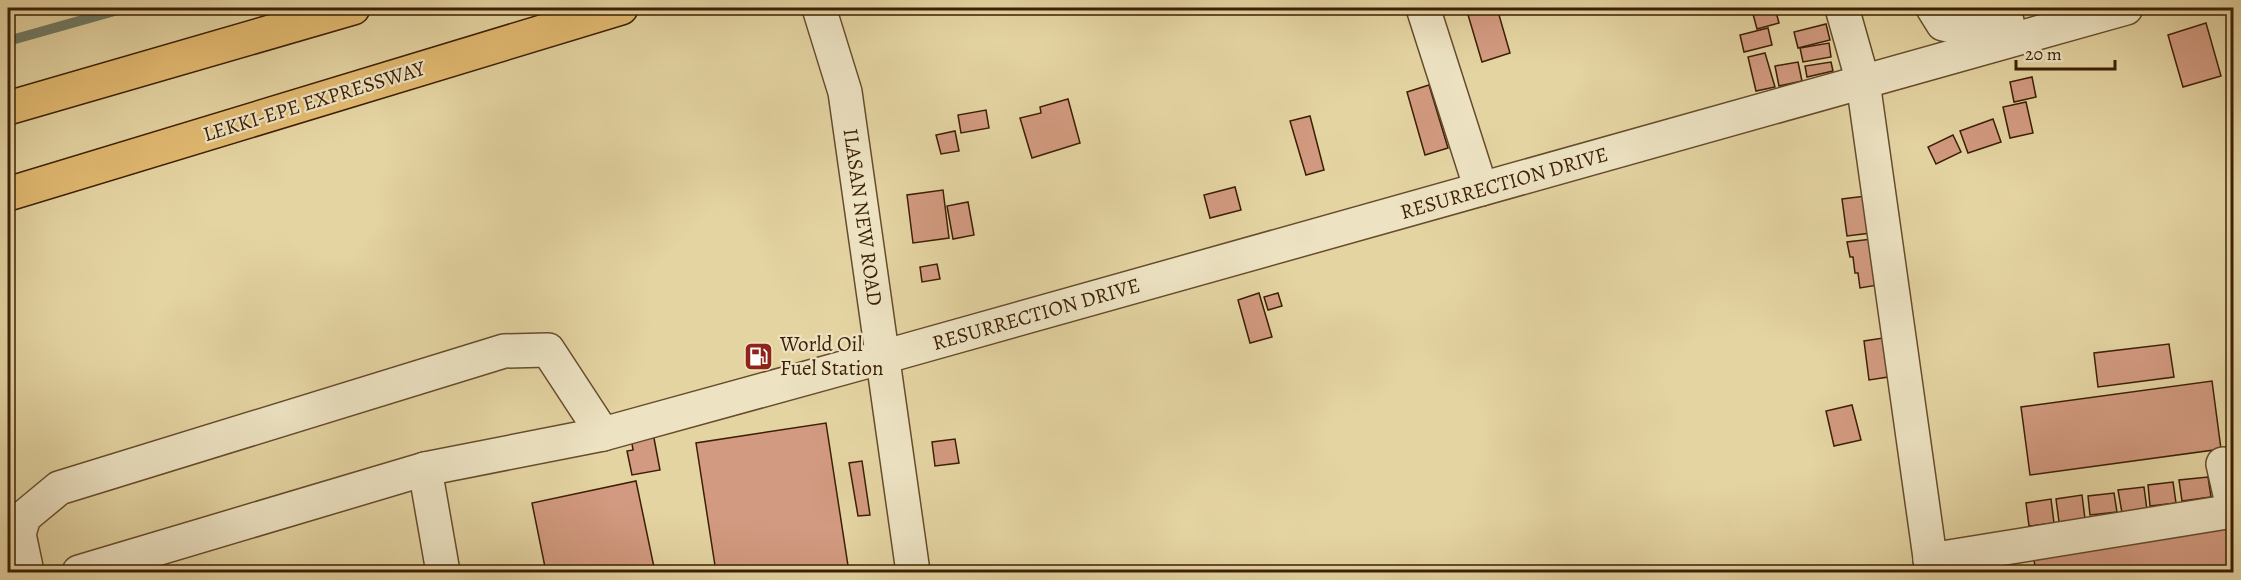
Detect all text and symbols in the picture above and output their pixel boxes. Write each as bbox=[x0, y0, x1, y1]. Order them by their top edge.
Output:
scale bar bbox=[2016, 33, 2115, 71]
text: 20 m bbox=[2025, 42, 2062, 66]
street label: LEKKI-EPE EXPRESSWAY bbox=[200, 54, 429, 148]
street label: ILASAN NEW ROAD bbox=[837, 126, 889, 308]
street label: RESURRECTION DRIVE bbox=[1397, 140, 1611, 226]
street label: RESURRECTION DRIVE bbox=[929, 271, 1143, 357]
place label: World Oil Fuel Station bbox=[779, 330, 883, 382]
fuel station icon: World Oil Fuel Station bbox=[743, 340, 775, 372]

